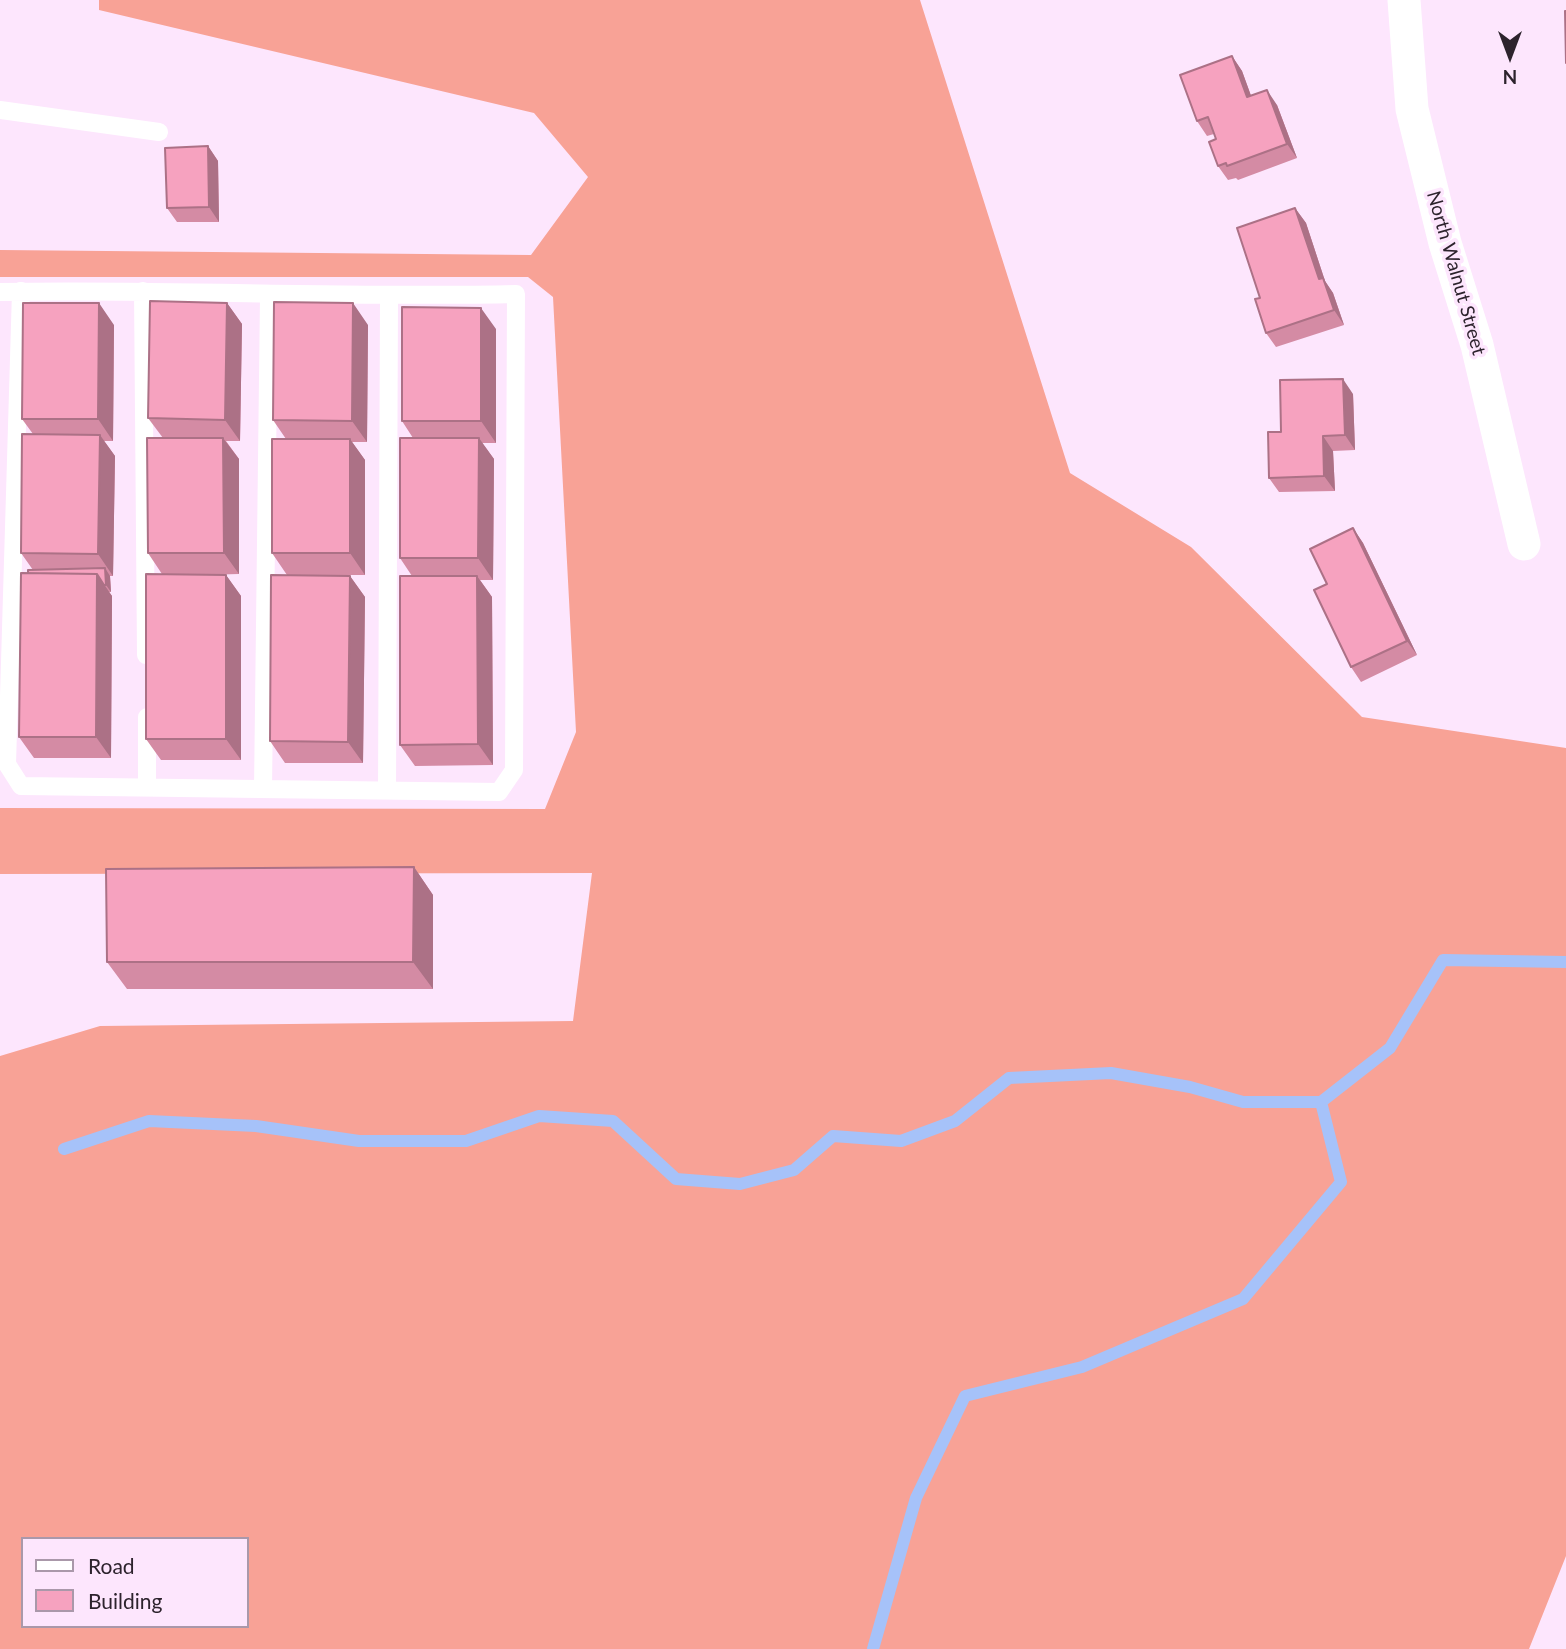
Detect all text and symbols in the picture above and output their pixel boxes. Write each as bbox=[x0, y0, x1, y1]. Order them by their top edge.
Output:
north arrow bbox=[1475, 21, 1545, 91]
text: N bbox=[1503, 66, 1517, 89]
street label: North Walnut Street bbox=[1422, 188, 1490, 358]
legend bbox=[21, 1537, 248, 1628]
text: Road bbox=[88, 1553, 135, 1578]
text: Building bbox=[88, 1588, 163, 1613]

